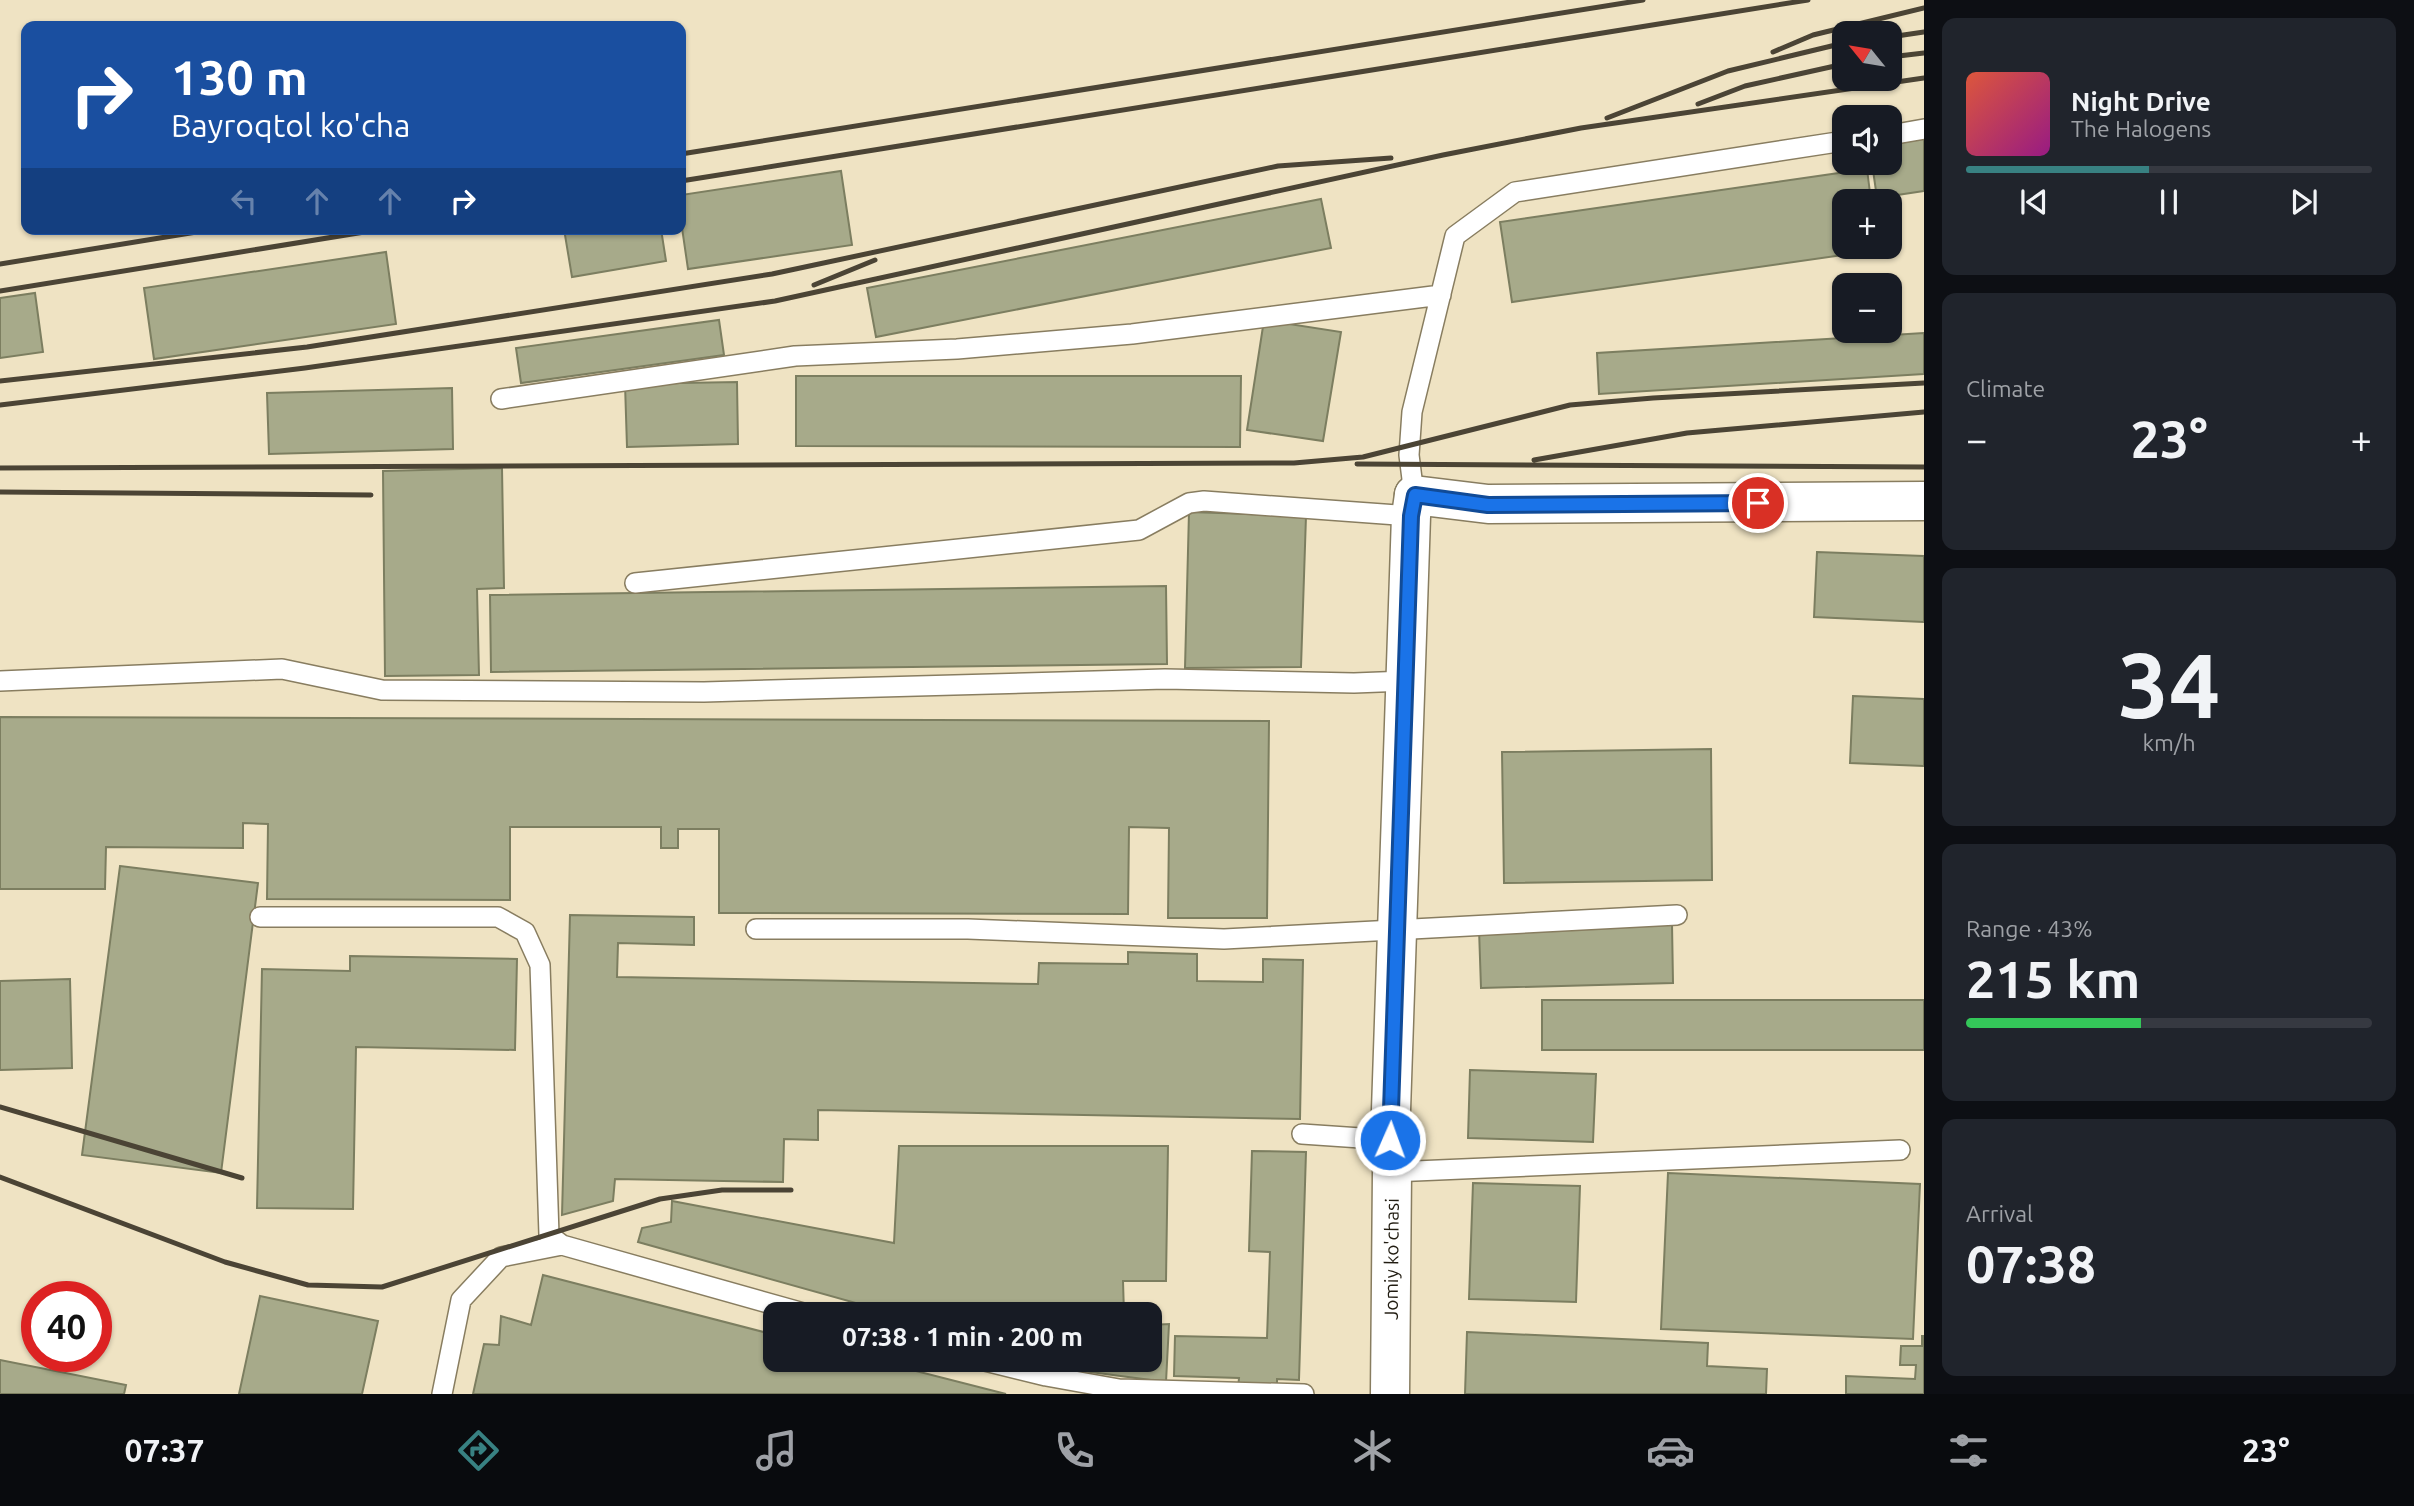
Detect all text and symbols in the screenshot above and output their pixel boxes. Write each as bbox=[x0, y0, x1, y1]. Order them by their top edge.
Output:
north arrow bbox=[1832, 21, 1902, 91]
map controls bbox=[1832, 21, 1902, 343]
icon: right bbox=[56, 49, 147, 140]
text: 130 m bbox=[171, 49, 308, 104]
text: Night Drive bbox=[2071, 87, 2211, 116]
button: sound bbox=[1832, 105, 1902, 175]
text: Bayroqtol ko'cha bbox=[171, 107, 411, 143]
text: The Halogens bbox=[2071, 116, 2211, 141]
icon: left bbox=[225, 182, 263, 220]
icon: ahead bbox=[298, 182, 336, 220]
icon: ahead bbox=[371, 182, 409, 220]
icon: right bbox=[444, 182, 482, 220]
icon: previous bbox=[2015, 183, 2053, 221]
icon: pause bbox=[2150, 183, 2188, 221]
icon: next bbox=[2285, 183, 2323, 221]
button: + bbox=[1832, 189, 1902, 259]
button: − bbox=[1832, 273, 1902, 343]
text: Climate bbox=[1966, 376, 2045, 401]
text: 23° bbox=[2130, 410, 2208, 468]
text: − bbox=[1966, 418, 1987, 460]
text: + bbox=[2351, 418, 2372, 460]
pin bbox=[1728, 473, 1788, 533]
icon: arrive bbox=[1739, 484, 1777, 522]
text: 34 bbox=[2118, 633, 2220, 735]
text: km/h bbox=[2142, 730, 2196, 755]
text: Range · 43% bbox=[1966, 916, 2093, 941]
text: 215 km bbox=[1966, 950, 2140, 1008]
position arrow bbox=[1353, 1103, 1427, 1177]
street label: Jomiy ko'chasi bbox=[1380, 1198, 1403, 1320]
text: Arrival bbox=[1966, 1201, 2033, 1226]
text: 07:38 bbox=[1966, 1235, 2096, 1293]
speed limit sign: 40 bbox=[21, 1281, 112, 1372]
text: 07:38 · 1 min · 200 m bbox=[842, 1322, 1083, 1351]
icon: directions bbox=[454, 1426, 503, 1475]
icon: music bbox=[752, 1426, 801, 1475]
icon: phone bbox=[1050, 1426, 1099, 1475]
icon: climate bbox=[1348, 1426, 1397, 1475]
icon: car bbox=[1646, 1426, 1695, 1475]
icon: filters bbox=[1944, 1426, 1993, 1475]
text: 07:37 bbox=[125, 1432, 205, 1468]
text: 23° bbox=[2242, 1432, 2289, 1468]

